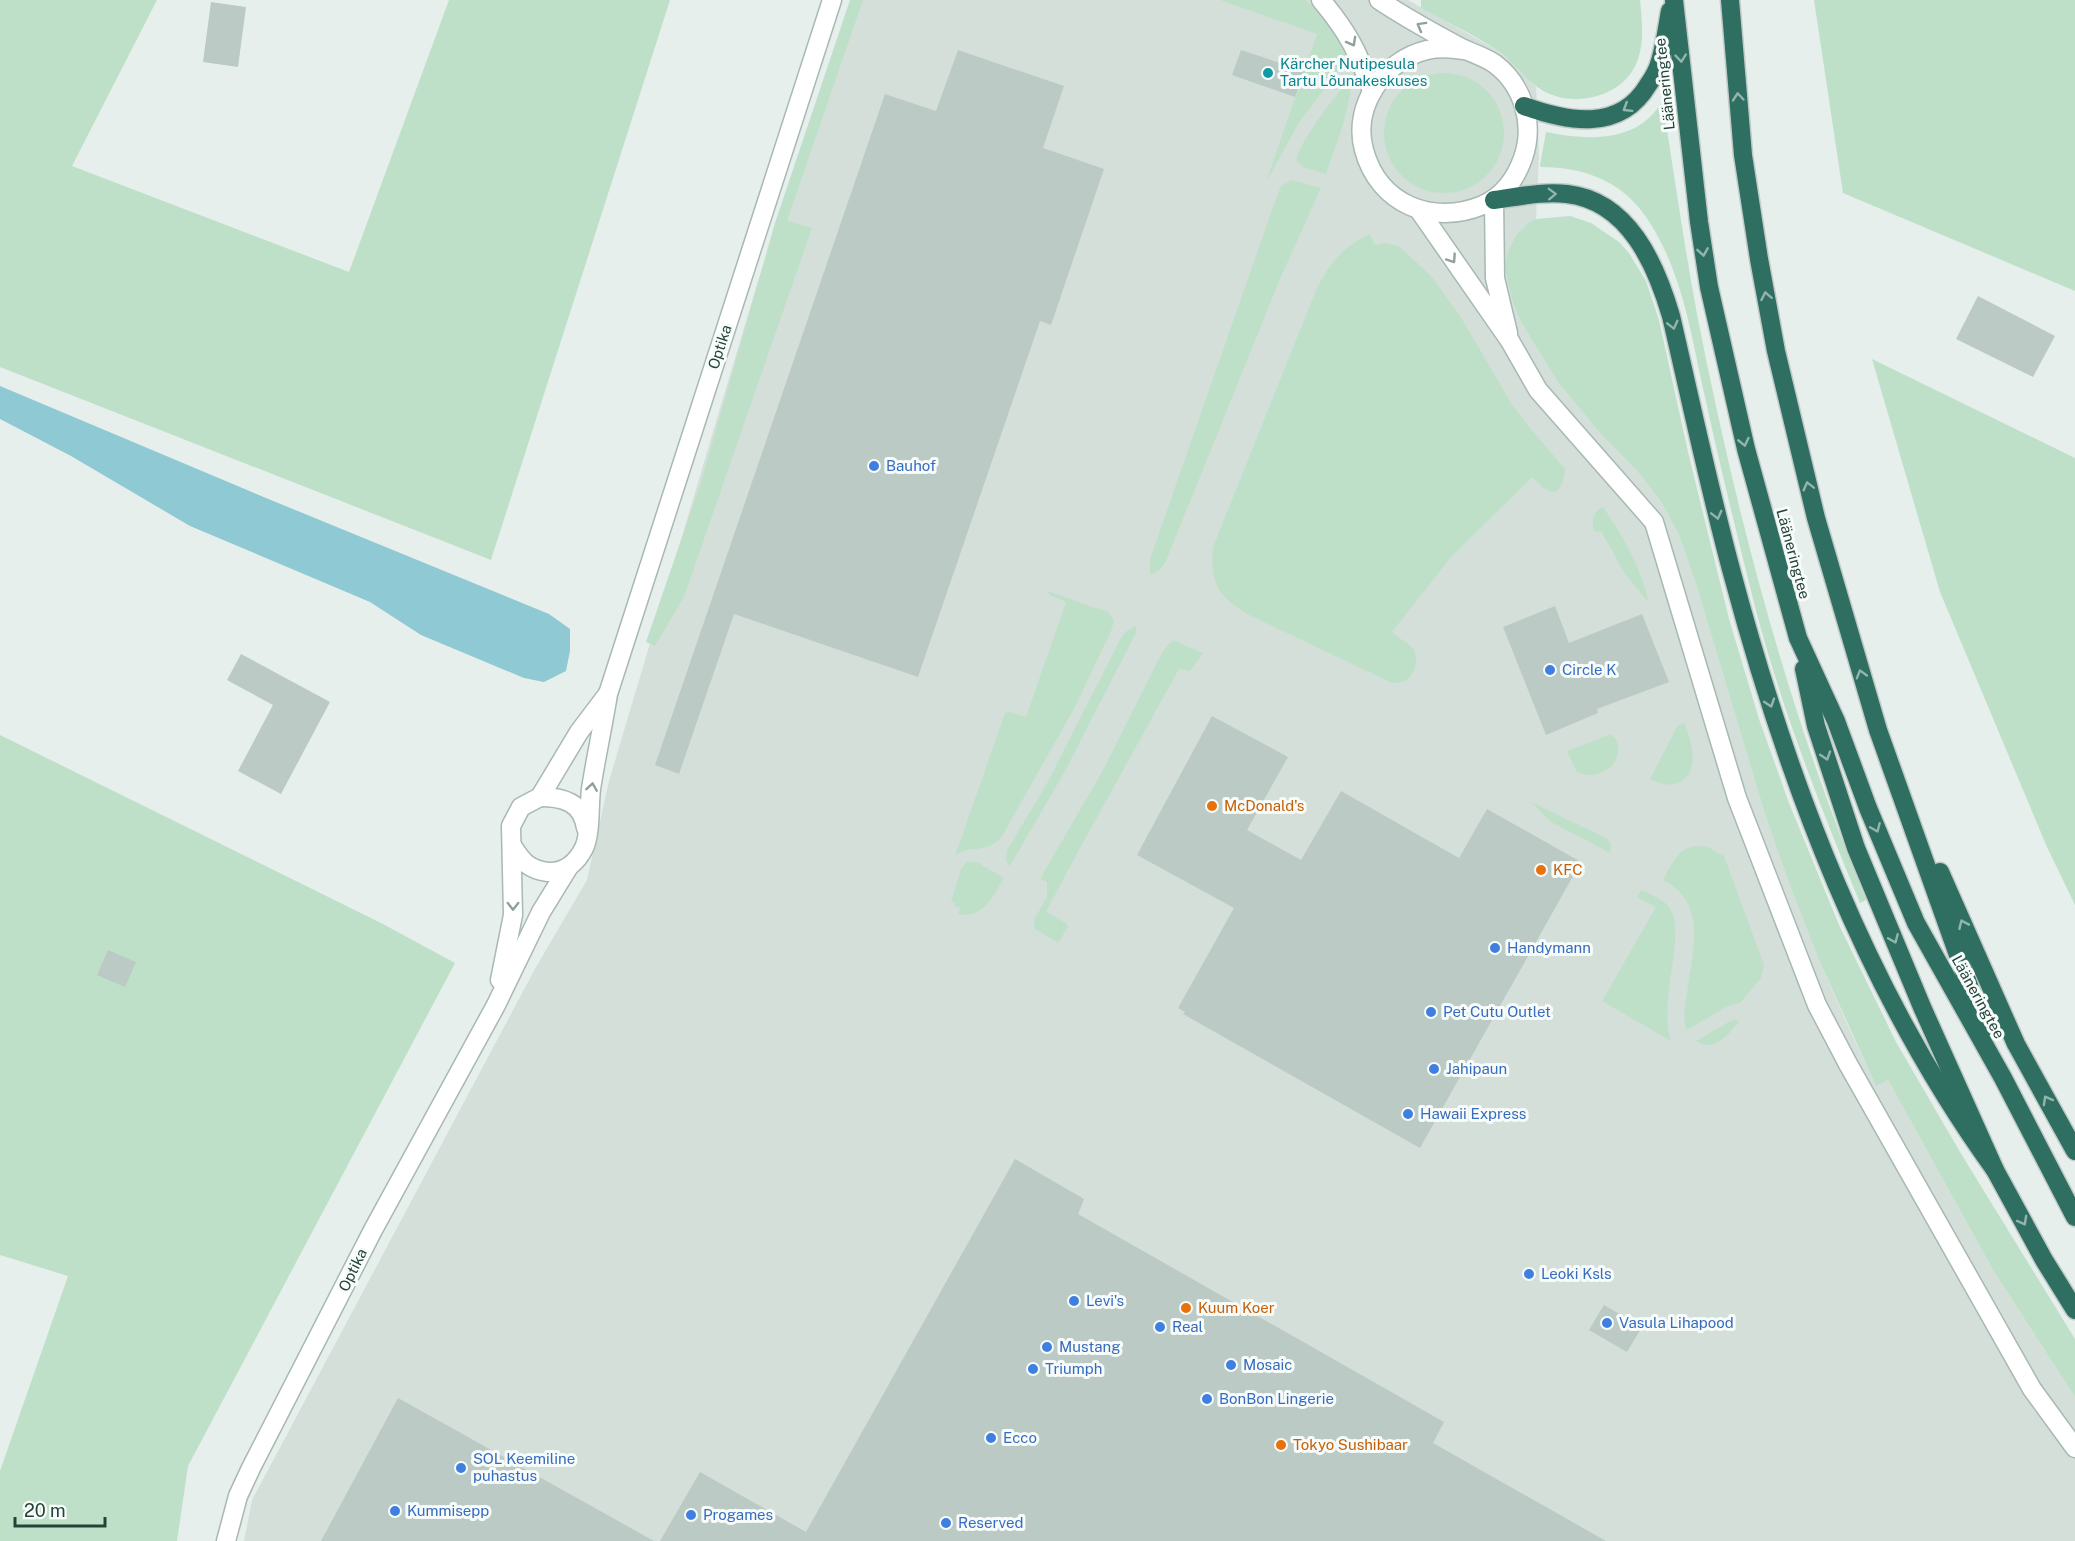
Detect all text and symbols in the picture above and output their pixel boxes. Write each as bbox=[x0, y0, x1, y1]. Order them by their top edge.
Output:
one-way arrow bbox=[1417, 22, 1427, 33]
one-way arrow bbox=[1345, 36, 1356, 47]
street label: Lääneringtee bbox=[1651, 37, 1678, 131]
one-way arrow bbox=[1674, 54, 1686, 63]
place label: Kärcher Nutipesula Tartu Lõunakeskuses bbox=[1280, 55, 1427, 89]
marker: Kärcher Nutipesula Tartu Lõunakeskuses bbox=[1261, 66, 1275, 80]
one-way arrow bbox=[1732, 93, 1745, 102]
one-way arrow bbox=[1623, 101, 1633, 113]
one-way arrow bbox=[1547, 188, 1556, 200]
one-way arrow bbox=[1697, 247, 1709, 256]
one-way arrow bbox=[1445, 252, 1456, 263]
one-way arrow bbox=[1760, 291, 1773, 301]
one-way arrow bbox=[1666, 320, 1679, 330]
street label: Optika bbox=[704, 323, 735, 371]
one-way arrow bbox=[1737, 437, 1750, 447]
place label: Bauhof bbox=[886, 457, 936, 474]
marker: Bauhof bbox=[867, 459, 881, 473]
one-way arrow bbox=[1803, 481, 1816, 491]
street label: Lääneringtee bbox=[1773, 507, 1814, 601]
one-way arrow bbox=[1710, 509, 1722, 520]
place label: Circle K bbox=[1562, 661, 1616, 678]
marker: Circle K bbox=[1543, 663, 1557, 677]
one-way arrow bbox=[1856, 669, 1868, 680]
one-way arrow bbox=[1762, 697, 1775, 708]
one-way arrow bbox=[1818, 750, 1831, 761]
one-way arrow bbox=[585, 782, 598, 792]
place label: McDonald's bbox=[1224, 797, 1304, 814]
marker: McDonald's bbox=[1205, 799, 1219, 813]
one-way arrow bbox=[1869, 822, 1881, 833]
place label: KFC bbox=[1553, 861, 1582, 878]
marker: KFC bbox=[1534, 863, 1548, 877]
one-way arrow bbox=[507, 901, 519, 910]
one-way arrow bbox=[1958, 920, 1970, 931]
one-way arrow bbox=[1887, 932, 1899, 943]
place label: Handymann bbox=[1507, 939, 1591, 956]
marker: Handymann bbox=[1488, 941, 1502, 955]
street label: Lääneringtee bbox=[1949, 952, 2008, 1041]
place label: Pet Cutu Outlet bbox=[1443, 1003, 1551, 1020]
marker: Pet Cutu Outlet bbox=[1424, 1005, 1438, 1019]
place label: Jahipaun bbox=[1446, 1060, 1507, 1077]
marker: Jahipaun bbox=[1427, 1062, 1441, 1076]
one-way arrow bbox=[2043, 1096, 2054, 1106]
place label: Hawaii Express bbox=[1420, 1105, 1526, 1122]
marker: Hawaii Express bbox=[1401, 1107, 1415, 1121]
one-way arrow bbox=[2016, 1215, 2027, 1225]
street label: Optika bbox=[335, 1246, 370, 1294]
place label: Leoki Ksls bbox=[1541, 1265, 1612, 1282]
marker: Leoki Ksls bbox=[1522, 1267, 1536, 1281]
place label: Levi's bbox=[1086, 1292, 1124, 1309]
marker: Levi's bbox=[1067, 1294, 1081, 1308]
place label: Kuum Koer bbox=[1198, 1299, 1275, 1316]
marker: Kuum Koer bbox=[1179, 1301, 1193, 1315]
place label: Vasula Lihapood bbox=[1619, 1314, 1734, 1331]
marker: Vasula Lihapood bbox=[1600, 1316, 1614, 1330]
place label: Real bbox=[1172, 1318, 1203, 1335]
marker: Real bbox=[1153, 1320, 1167, 1334]
place label: Mustang bbox=[1059, 1338, 1120, 1355]
marker: Mustang bbox=[1040, 1340, 1054, 1354]
place label: Mosaic bbox=[1243, 1356, 1292, 1373]
marker: Mosaic bbox=[1224, 1358, 1238, 1372]
place label: Triumph bbox=[1045, 1360, 1102, 1377]
marker: Triumph bbox=[1026, 1362, 1040, 1376]
place label: BonBon Lingerie bbox=[1219, 1390, 1334, 1407]
marker: BonBon Lingerie bbox=[1200, 1392, 1214, 1406]
place label: Ecco bbox=[1003, 1429, 1037, 1446]
marker: Ecco bbox=[984, 1431, 998, 1445]
place label: Tokyo Sushibaar bbox=[1293, 1436, 1408, 1453]
marker: Tokyo Sushibaar bbox=[1274, 1438, 1288, 1452]
place label: SOL Keemiline puhastus bbox=[473, 1450, 575, 1484]
marker: SOL Keemiline puhastus bbox=[454, 1461, 468, 1475]
scale bar bbox=[15, 1490, 105, 1528]
text: 20 m bbox=[24, 1500, 66, 1521]
place label: Kummisepp bbox=[407, 1502, 489, 1519]
marker: Kummisepp bbox=[388, 1504, 402, 1518]
place label: Progames bbox=[703, 1506, 773, 1523]
marker: Progames bbox=[684, 1508, 698, 1522]
place label: Reserved bbox=[958, 1514, 1023, 1531]
marker: Reserved bbox=[939, 1516, 953, 1530]

